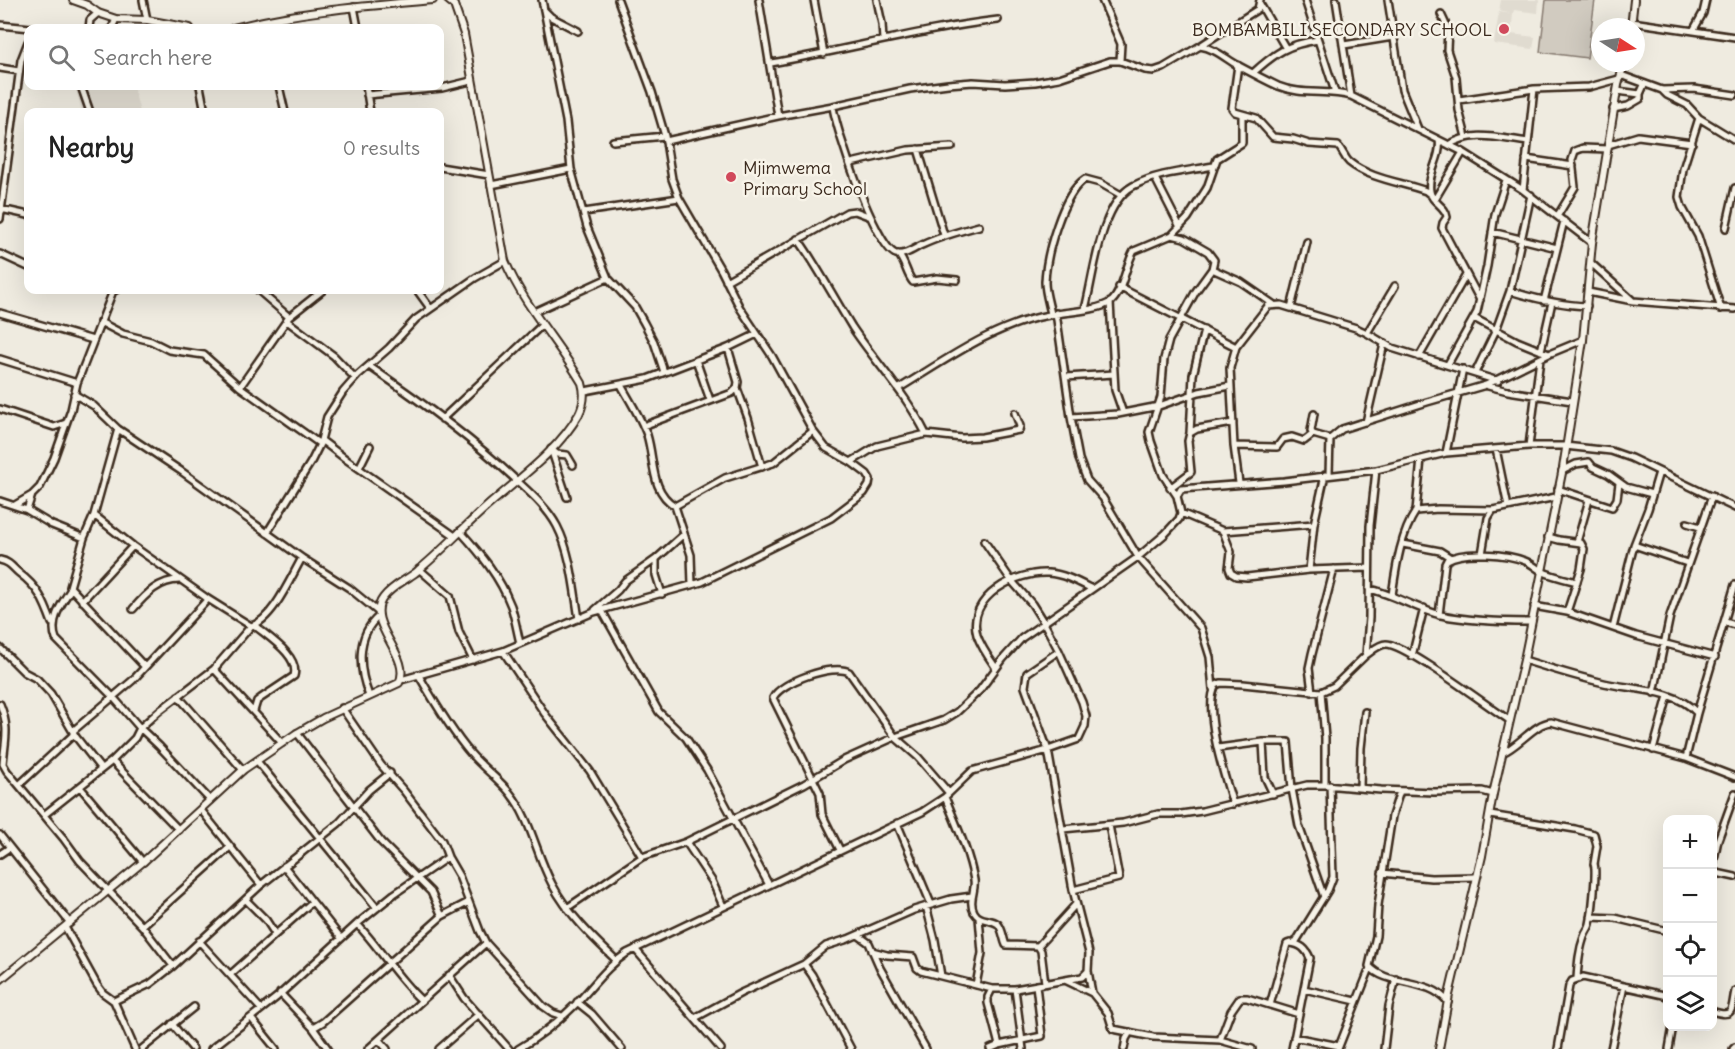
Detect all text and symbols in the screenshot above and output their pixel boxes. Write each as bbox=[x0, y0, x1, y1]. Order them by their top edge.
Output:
place label: BOMBAMBILI SECONDARY SCHOOL bbox=[1192, 18, 1492, 41]
north arrow bbox=[1591, 18, 1645, 72]
marker: BOMBAMBILI SECONDARY SCHOOL bbox=[1497, 22, 1511, 36]
search box bbox=[24, 24, 444, 90]
icon: search bbox=[45, 41, 78, 74]
text: Search here bbox=[93, 43, 212, 71]
text: Nearby bbox=[48, 131, 134, 164]
text: 0 results bbox=[343, 135, 420, 160]
place label: Mjimwema Primary School bbox=[743, 156, 867, 200]
marker: Mjimwema Primary School bbox=[724, 170, 738, 184]
map controls bbox=[1663, 815, 1717, 1031]
button: + bbox=[1663, 815, 1717, 869]
button: − bbox=[1663, 869, 1717, 923]
button: locate bbox=[1663, 923, 1717, 977]
button: layers bbox=[1663, 977, 1717, 1031]

